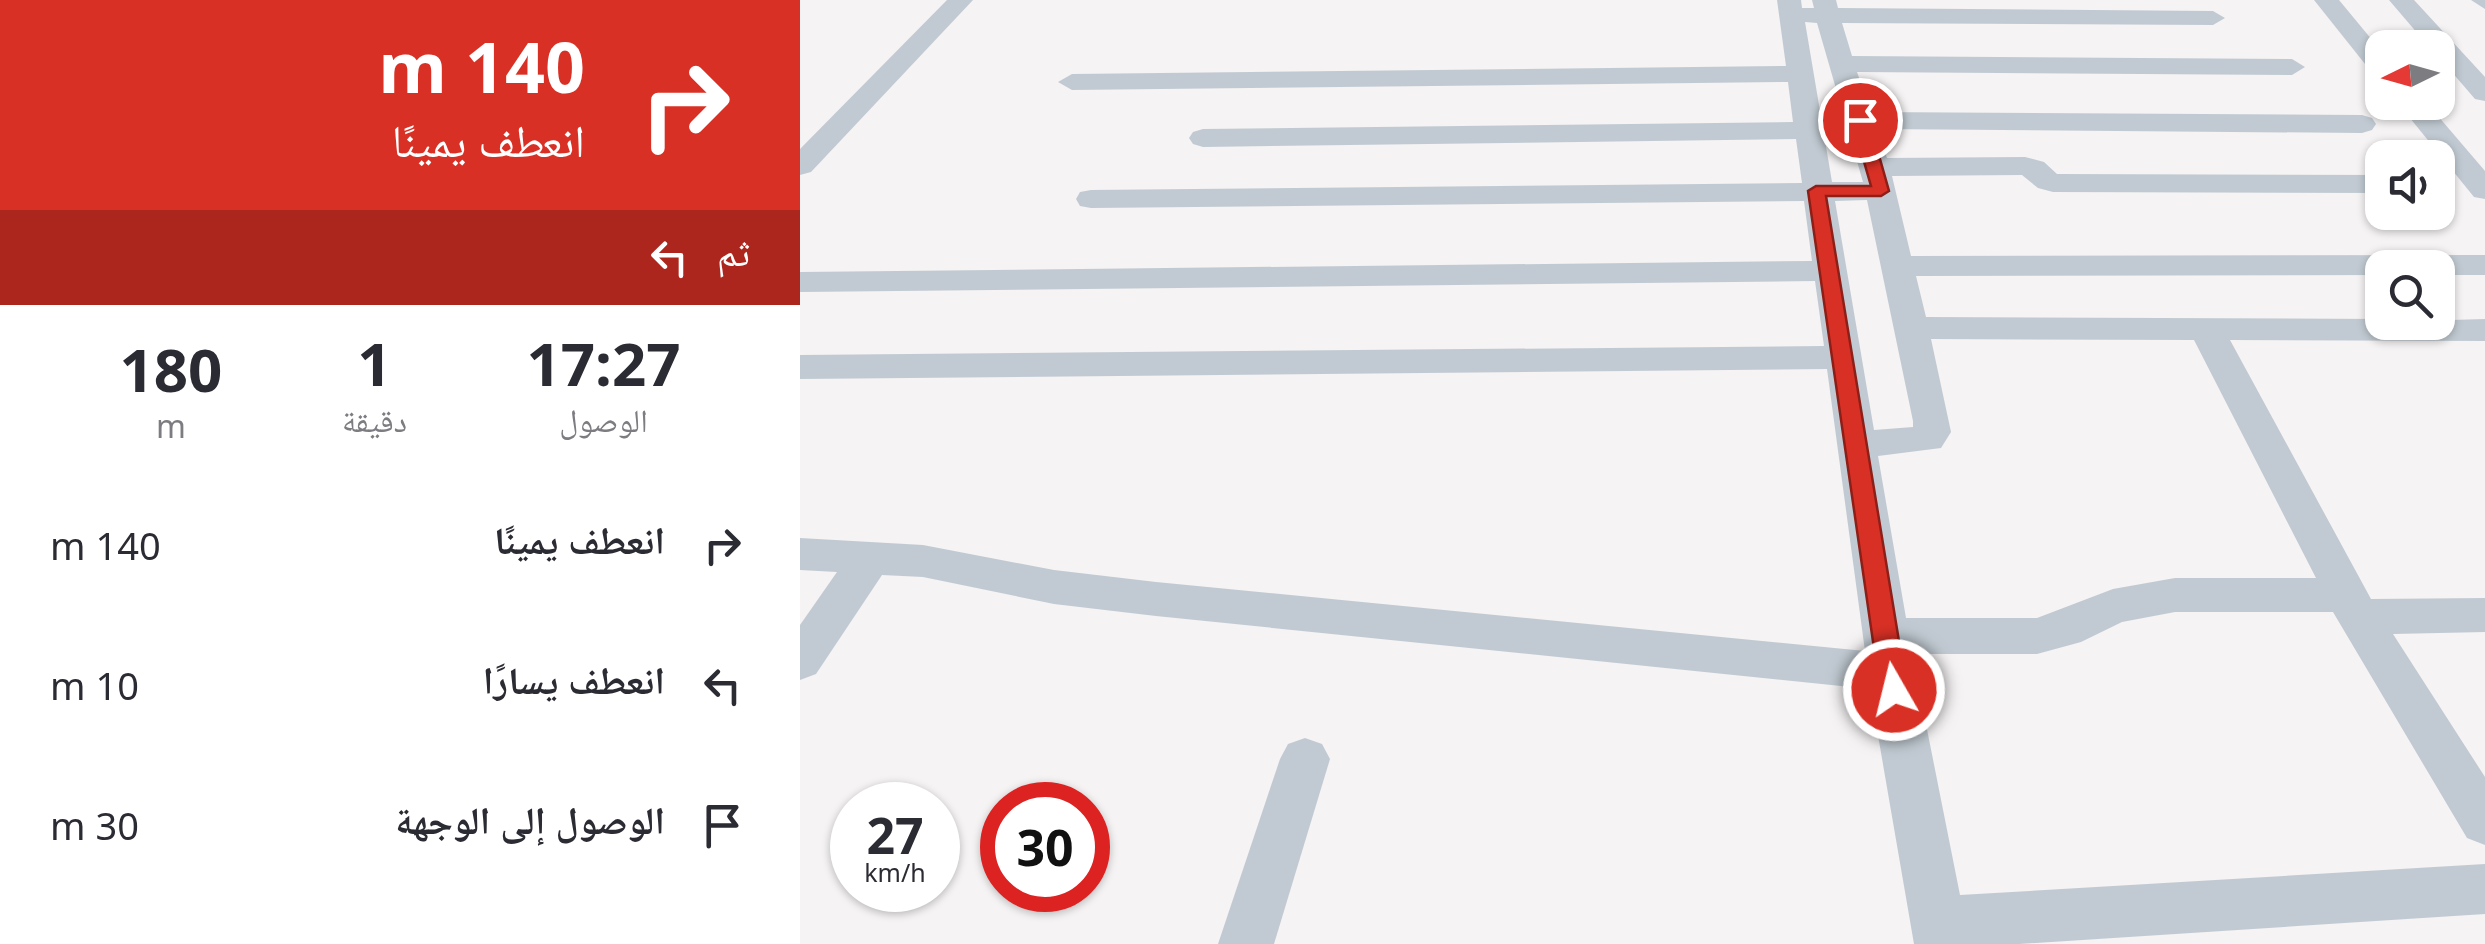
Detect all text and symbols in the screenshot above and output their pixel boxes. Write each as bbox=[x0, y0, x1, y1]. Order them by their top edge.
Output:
text: 140 m bbox=[378, 18, 585, 114]
north arrow bbox=[2365, 30, 2455, 120]
map controls bbox=[2365, 30, 2455, 340]
icon: right bbox=[620, 40, 750, 170]
pin bbox=[1818, 78, 1903, 163]
icon: arrive bbox=[1833, 93, 1888, 148]
text: انعطف يمينًا bbox=[392, 109, 585, 170]
button: sound bbox=[2365, 140, 2455, 230]
text: ثم bbox=[717, 225, 750, 277]
icon: left bbox=[642, 230, 697, 285]
button: search bbox=[2365, 250, 2455, 340]
text: 1 bbox=[357, 322, 392, 404]
text: 17:27 bbox=[526, 322, 681, 404]
text: 180 bbox=[119, 328, 222, 410]
text: دقيقة bbox=[342, 398, 407, 441]
text: الوصول bbox=[559, 398, 648, 441]
text: m bbox=[156, 404, 186, 447]
text: انعطف يمينًا bbox=[494, 513, 665, 565]
icon: right bbox=[695, 518, 750, 573]
text: 140 m bbox=[50, 519, 161, 571]
position arrow bbox=[1842, 638, 1946, 742]
text: انعطف يسارًا bbox=[483, 653, 665, 705]
icon: left bbox=[695, 658, 750, 713]
text: 10 m bbox=[50, 659, 139, 711]
speed limit sign: 30 bbox=[980, 782, 1110, 912]
text: الوصول إلى الوجهة bbox=[395, 793, 665, 845]
icon: arrive bbox=[695, 798, 750, 853]
text: 30 m bbox=[50, 799, 139, 851]
text: 27 bbox=[866, 801, 924, 869]
text: km/h bbox=[864, 855, 926, 889]

